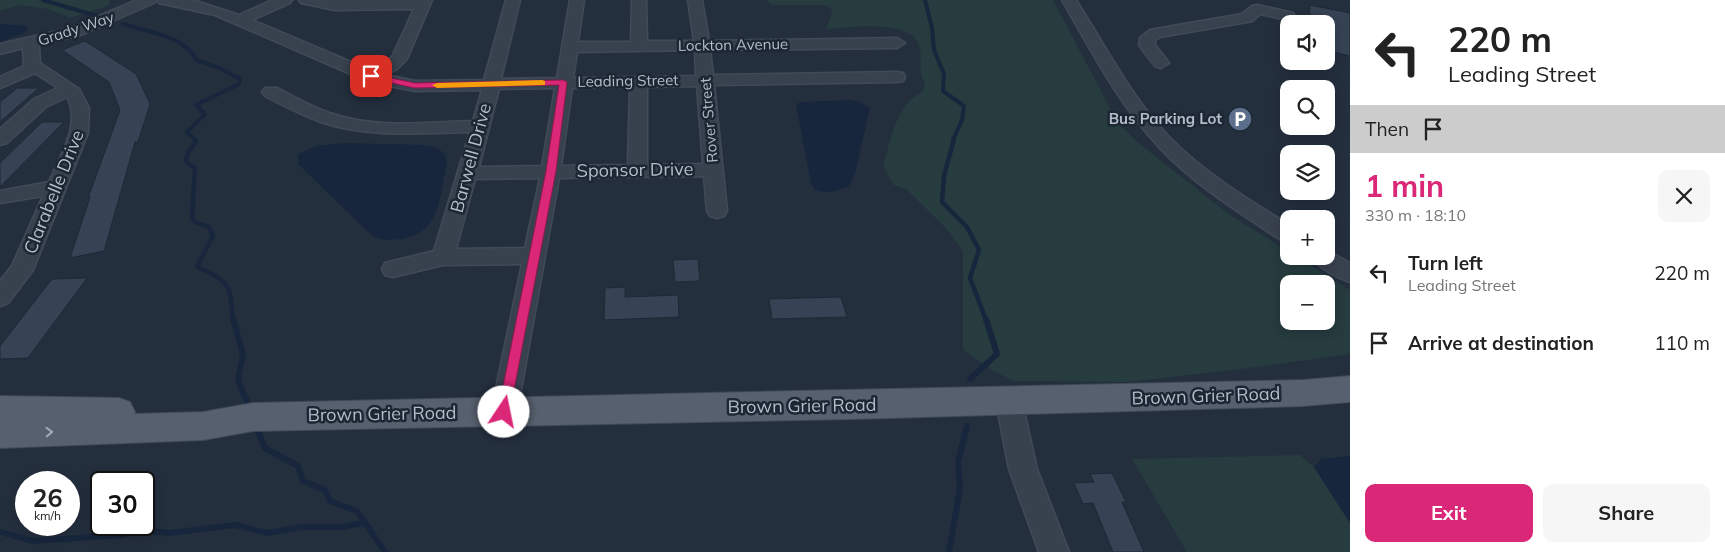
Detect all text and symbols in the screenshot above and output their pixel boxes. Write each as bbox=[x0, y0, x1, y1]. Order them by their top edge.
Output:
street label: Grady Way bbox=[35, 7, 116, 50]
map controls bbox=[1280, 15, 1335, 330]
button: sound bbox=[1280, 15, 1335, 70]
text: 220 m bbox=[1448, 17, 1552, 61]
icon: left bbox=[1365, 20, 1430, 85]
street label: Lockton Avenue bbox=[678, 34, 788, 55]
pin bbox=[350, 55, 392, 97]
text: Leading Street bbox=[1448, 60, 1596, 88]
icon: arrive bbox=[357, 62, 385, 90]
street label: Leading Street bbox=[577, 70, 679, 91]
street label: Rover Street bbox=[695, 77, 722, 163]
button: search bbox=[1280, 80, 1335, 135]
street label: Barwell Drive bbox=[445, 101, 496, 215]
parking icon: Bus Parking Lot bbox=[1227, 106, 1253, 132]
place label: Bus Parking Lot bbox=[1109, 109, 1222, 128]
icon: arrive bbox=[1419, 115, 1447, 143]
text: Then bbox=[1365, 117, 1409, 141]
street label: Clarabelle Drive bbox=[18, 126, 89, 257]
button: layers bbox=[1280, 145, 1335, 200]
street label: Sponsor Drive bbox=[576, 157, 694, 182]
text: 1 min bbox=[1365, 167, 1444, 205]
button: close bbox=[1658, 170, 1710, 222]
text: 330 m · 18:10 bbox=[1365, 205, 1466, 225]
button: + bbox=[1280, 210, 1335, 265]
text: Turn left bbox=[1408, 251, 1483, 275]
icon: left bbox=[1365, 259, 1393, 287]
text: 220 m bbox=[1654, 261, 1710, 285]
button: − bbox=[1280, 275, 1335, 330]
text: Leading Street bbox=[1408, 275, 1516, 295]
icon: arrive bbox=[1365, 329, 1393, 357]
text: Arrive at destination bbox=[1408, 331, 1594, 355]
text: 110 m bbox=[1654, 331, 1710, 355]
street label: Brown Grier Road bbox=[1131, 381, 1281, 410]
position arrow bbox=[477, 385, 529, 437]
street label: Brown Grier Road bbox=[727, 393, 877, 418]
street label: Brown Grier Road bbox=[307, 401, 457, 426]
one-way arrow bbox=[45, 427, 53, 437]
speed limit sign: 30 bbox=[90, 471, 155, 536]
text: 26 bbox=[32, 482, 63, 513]
button: Exit bbox=[1365, 484, 1533, 542]
button: Share bbox=[1543, 484, 1710, 542]
text: km/h bbox=[34, 508, 61, 523]

